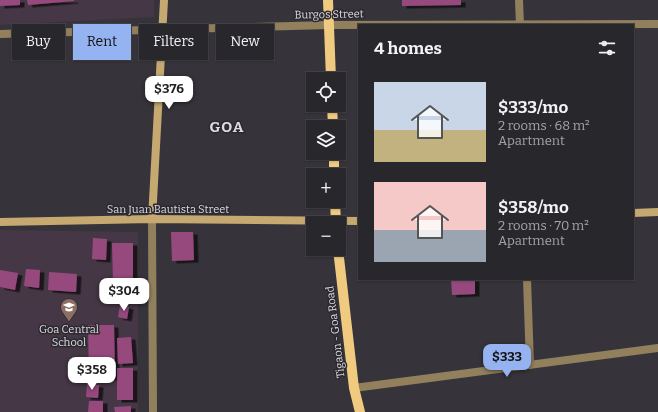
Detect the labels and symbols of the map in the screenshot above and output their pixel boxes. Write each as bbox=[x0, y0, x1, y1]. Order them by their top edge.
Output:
street label: Burgos Street bbox=[294, 7, 364, 22]
pin: $376 bbox=[145, 76, 193, 110]
district label: GOA bbox=[209, 118, 245, 136]
street label: San Juan Bautista Street bbox=[107, 203, 229, 216]
pin: $304 bbox=[100, 278, 148, 312]
street label: Tigaon - Goa Road bbox=[323, 285, 348, 379]
school or university icon: Goa Central School bbox=[59, 297, 79, 322]
place label: Goa Central School bbox=[39, 323, 99, 349]
pin: $333 bbox=[483, 344, 531, 378]
pin: $358 bbox=[68, 357, 116, 391]

